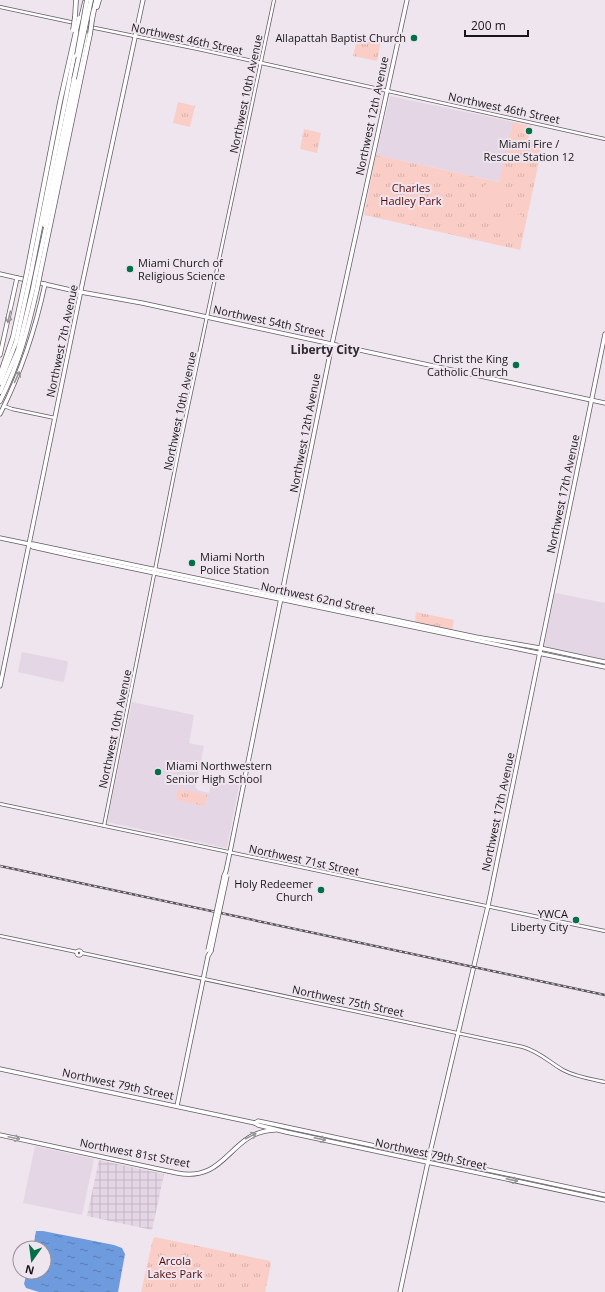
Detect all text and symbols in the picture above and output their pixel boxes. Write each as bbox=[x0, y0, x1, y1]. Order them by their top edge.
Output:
scale bar bbox=[465, 12, 528, 38]
text: 200 m bbox=[471, 17, 506, 34]
street label: Northwest 46th Street bbox=[130, 19, 244, 58]
place label: Allapattah Baptist Church bbox=[275, 30, 406, 45]
street label: Northwest 10th Avenue bbox=[226, 33, 265, 155]
marker: Allapattah Baptist Church bbox=[409, 33, 419, 43]
street label: Northwest 12th Avenue bbox=[352, 55, 391, 177]
street label: Northwest 46th Street bbox=[447, 88, 561, 127]
marker: Miami Fire / Rescue Station 12 bbox=[524, 126, 534, 136]
place label: Miami Fire / Rescue Station 12 bbox=[484, 136, 574, 164]
park label: Charles Hadley Park bbox=[380, 180, 442, 208]
place label: Miami Church of Religious Science bbox=[138, 255, 225, 283]
marker: Miami Church of Religious Science bbox=[125, 264, 135, 274]
street label: Northwest 7th Avenue bbox=[42, 283, 81, 399]
street label: Northwest 54th Street bbox=[212, 301, 326, 340]
one-way arrow bbox=[5, 310, 13, 323]
district label: Liberty City bbox=[290, 341, 360, 358]
street label: Northwest 10th Avenue bbox=[160, 350, 199, 472]
place label: Christ the King Catholic Church bbox=[427, 351, 508, 379]
marker: Christ the King Catholic Church bbox=[511, 360, 521, 370]
one-way arrow bbox=[14, 371, 21, 383]
street label: Northwest 12th Avenue bbox=[286, 372, 323, 494]
street label: Northwest 17th Avenue bbox=[543, 433, 582, 555]
place label: Miami North Police Station bbox=[200, 549, 269, 577]
marker: Miami North Police Station bbox=[187, 558, 197, 568]
street label: Northwest 62nd Street bbox=[260, 578, 377, 617]
street label: Northwest 10th Avenue bbox=[95, 668, 134, 790]
street label: Northwest 17th Avenue bbox=[478, 751, 517, 873]
place label: Miami Northwestern Senior High School bbox=[166, 758, 272, 786]
marker: Miami Northwestern Senior High School bbox=[153, 767, 163, 777]
street label: Northwest 71st Street bbox=[248, 841, 361, 879]
place label: Holy Redeemer Church bbox=[234, 876, 314, 904]
marker: Holy Redeemer Church bbox=[316, 885, 326, 895]
place label: YWCA Liberty City bbox=[511, 906, 568, 934]
marker: YWCA Liberty City bbox=[571, 915, 581, 925]
street label: Northwest 75th Street bbox=[291, 981, 405, 1020]
street label: Northwest 79th Street bbox=[61, 1064, 175, 1103]
one-way arrow bbox=[245, 1132, 257, 1139]
street label: Northwest 81st Street bbox=[79, 1134, 192, 1171]
street label: Northwest 79th Street bbox=[374, 1134, 488, 1173]
one-way arrow bbox=[7, 1135, 20, 1143]
one-way arrow bbox=[313, 1135, 326, 1143]
one-way arrow bbox=[505, 1176, 518, 1184]
north arrow bbox=[12, 1240, 52, 1280]
park label: Arcola Lakes Park bbox=[148, 1253, 203, 1281]
text: N bbox=[23, 1262, 36, 1279]

